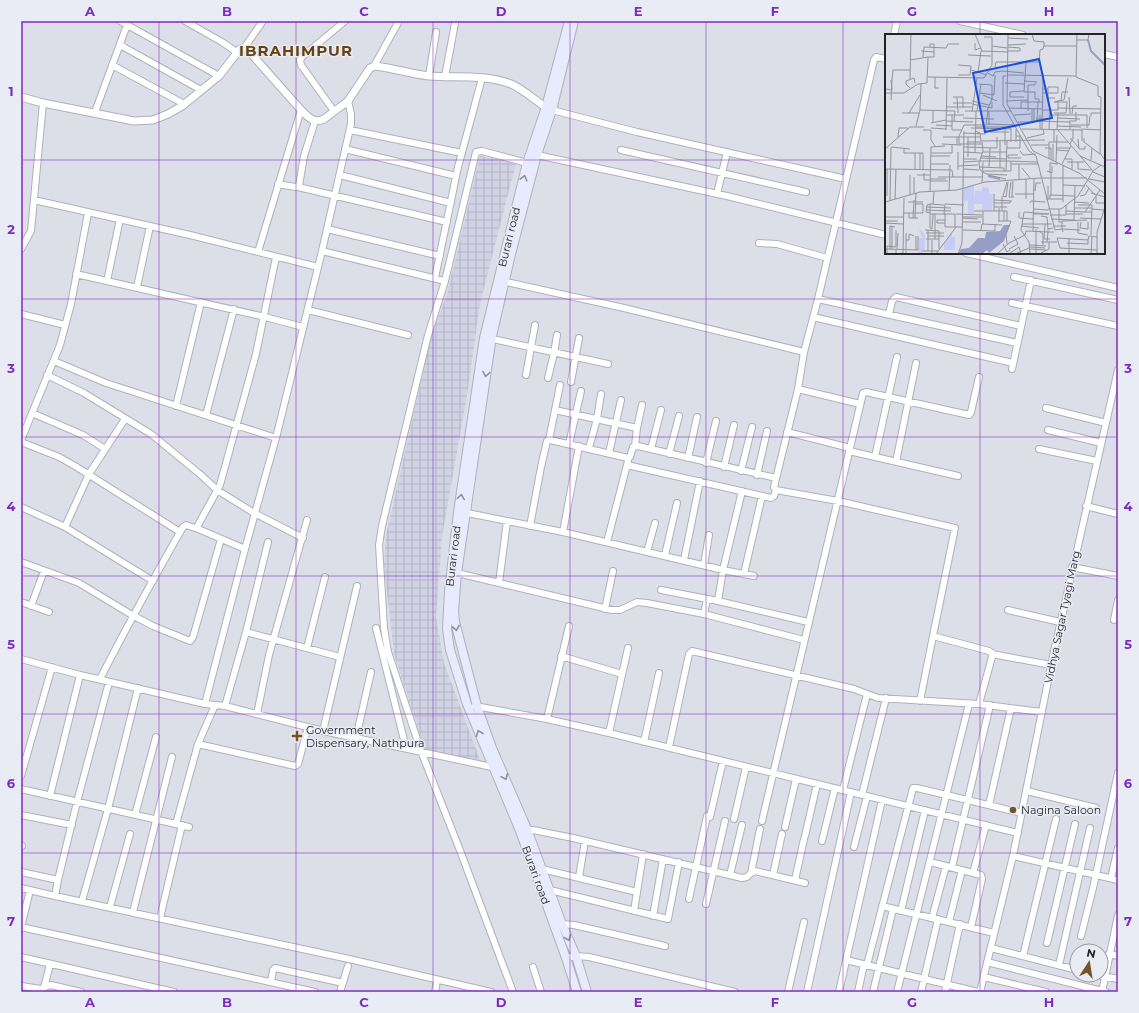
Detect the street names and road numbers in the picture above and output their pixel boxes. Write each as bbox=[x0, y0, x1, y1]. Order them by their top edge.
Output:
street label: Burari road bbox=[495, 206, 523, 268]
street label: Burari road bbox=[442, 525, 464, 587]
street label: Vidhya Sagar Tyagi Marg bbox=[1041, 549, 1083, 685]
street label: Burari road bbox=[519, 844, 553, 906]

